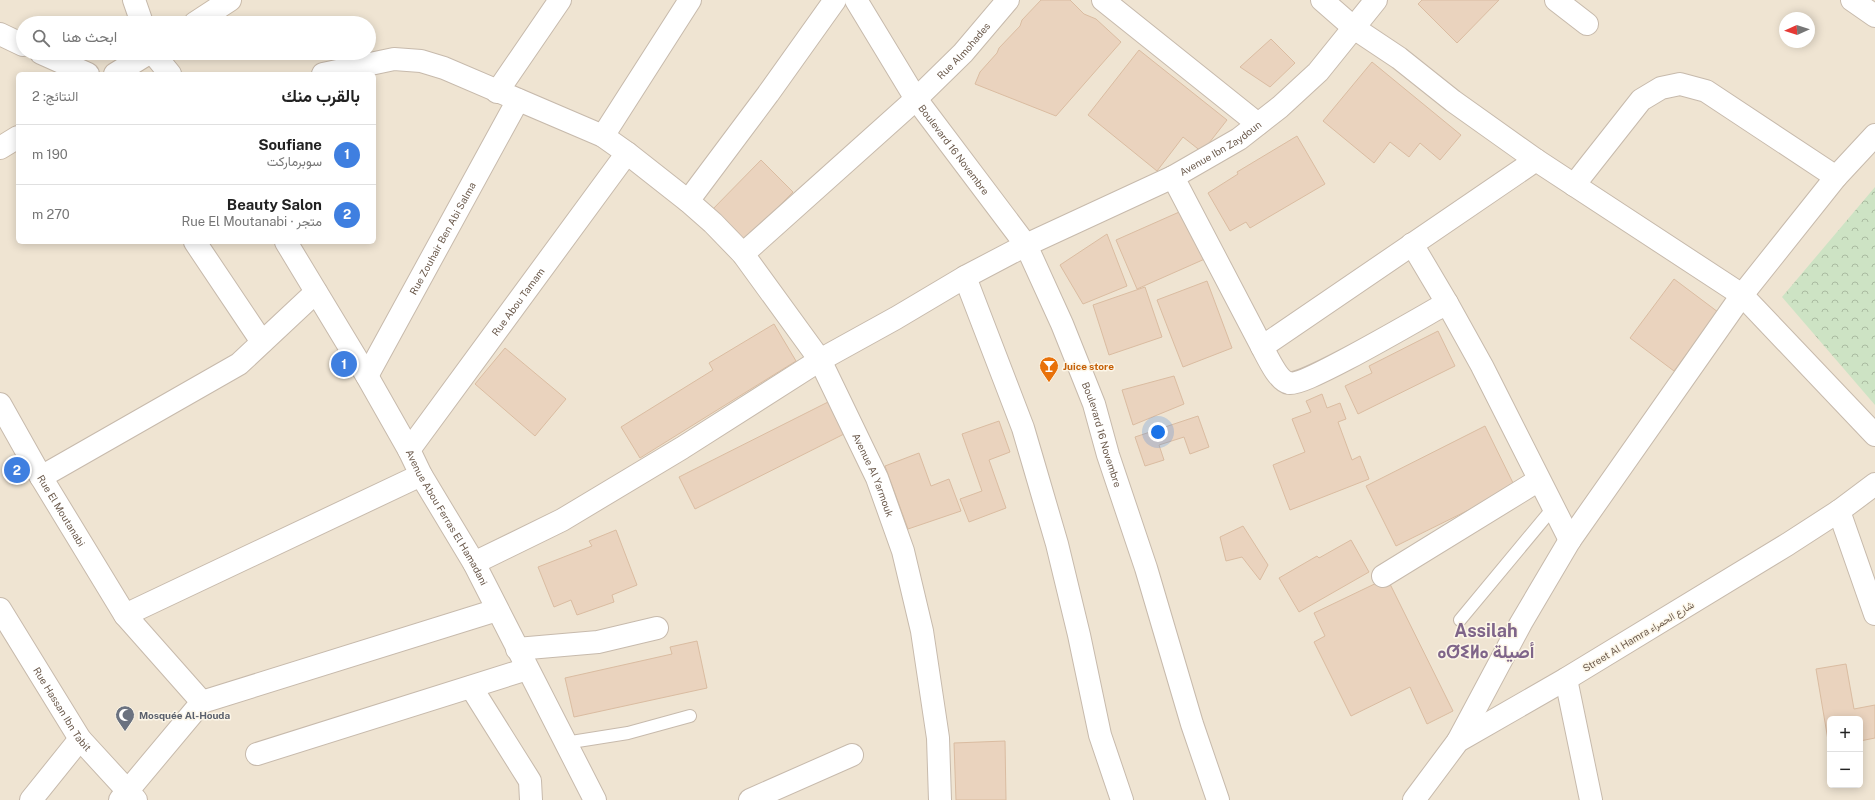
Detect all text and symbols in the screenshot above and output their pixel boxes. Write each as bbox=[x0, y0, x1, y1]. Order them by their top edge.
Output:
north arrow bbox=[1779, 12, 1815, 48]
search box bbox=[16, 16, 376, 60]
street label: Rue Almohades bbox=[934, 20, 992, 81]
icon: search bbox=[30, 27, 52, 49]
text: ابحث هنا bbox=[62, 28, 117, 45]
text: بالقرب منك bbox=[282, 86, 360, 106]
text: النتائج: 2 bbox=[32, 89, 78, 104]
street label: Boulevard 16 Novembre bbox=[916, 102, 992, 197]
street label: Avenue Ibn Zaydoun bbox=[1177, 118, 1264, 178]
text: Soufiane bbox=[258, 136, 322, 153]
text: 190 m bbox=[32, 147, 68, 162]
text: 1 bbox=[344, 147, 350, 162]
text: سوبرماركت bbox=[267, 154, 322, 169]
street label: Rue Zouhair Ben Abi Salma bbox=[407, 180, 478, 297]
text: Beauty Salon bbox=[227, 196, 322, 213]
text: 270 m bbox=[32, 207, 70, 222]
text: 2 bbox=[343, 207, 351, 222]
text: متجر · Rue El Moutanabi bbox=[181, 214, 322, 229]
street label: Rue Abou Tamam bbox=[489, 265, 547, 338]
pin: 1 bbox=[331, 349, 357, 379]
bar icon: Juice store bbox=[1038, 355, 1060, 383]
place label: Juice store bbox=[1063, 360, 1114, 372]
street label: Boulevard 16 Novembre bbox=[1080, 380, 1124, 489]
your location bbox=[1148, 422, 1168, 442]
street label: Avenue Al Yarmouk bbox=[850, 431, 896, 519]
street label: Avenue Abou Ferras El Hamadani bbox=[404, 447, 490, 587]
pin: 2 bbox=[4, 455, 30, 485]
street label: Rue El Moutanabi bbox=[35, 473, 88, 548]
street label: Street Al Hamra شارع الحمراء bbox=[1580, 598, 1696, 675]
district label: Assilah ⴰⵚⵉⵍⴰ أصيلة bbox=[1438, 620, 1535, 663]
street label: Rue Hassan Ibn Tabit bbox=[31, 665, 94, 754]
mosque icon: Mosquée Al-Houda bbox=[114, 704, 136, 732]
place label: Mosquée Al-Houda bbox=[139, 709, 230, 721]
map controls bbox=[1827, 716, 1863, 788]
button: + bbox=[1827, 716, 1863, 752]
button: − bbox=[1827, 752, 1863, 788]

